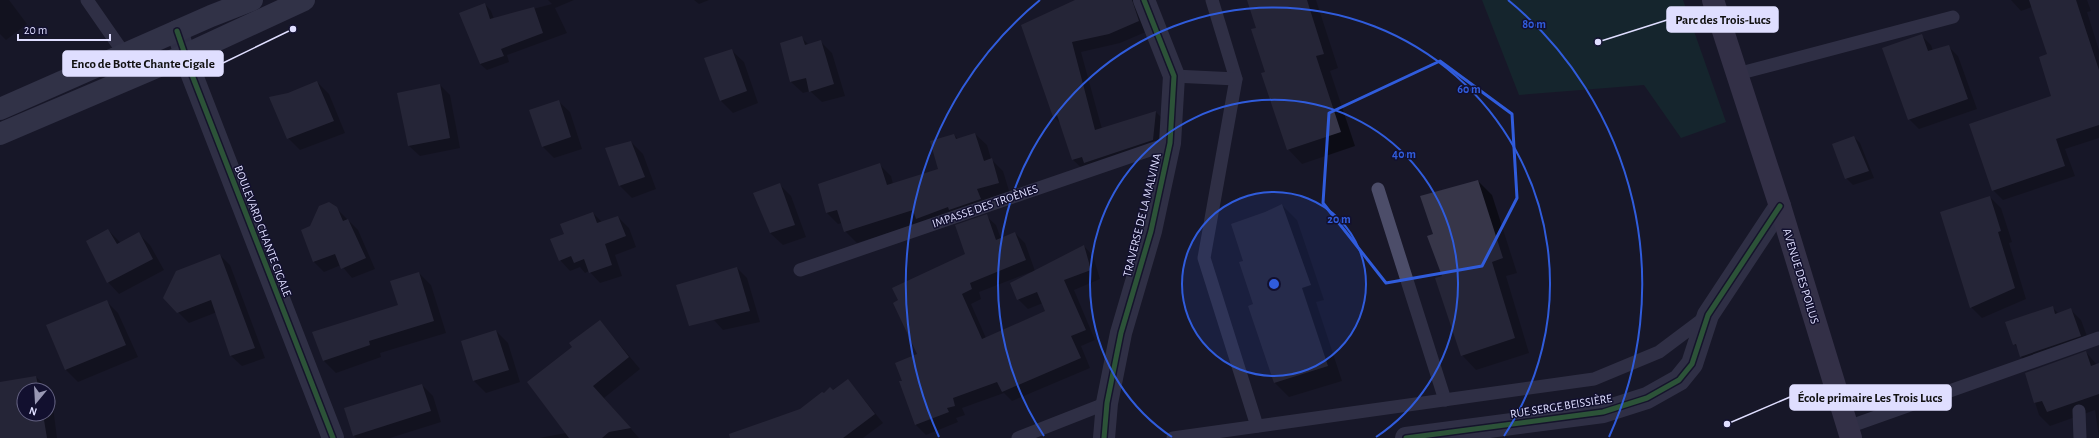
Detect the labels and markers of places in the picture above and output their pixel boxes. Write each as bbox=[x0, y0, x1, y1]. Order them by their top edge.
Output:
callout: Parc des Trois-Lucs bbox=[1667, 7, 1778, 32]
callout: Enco de Botte Chante Cigale bbox=[63, 51, 223, 76]
centre of rings bbox=[1267, 277, 1281, 291]
callout: École primaire Les Trois Lucs bbox=[1790, 385, 1951, 410]

